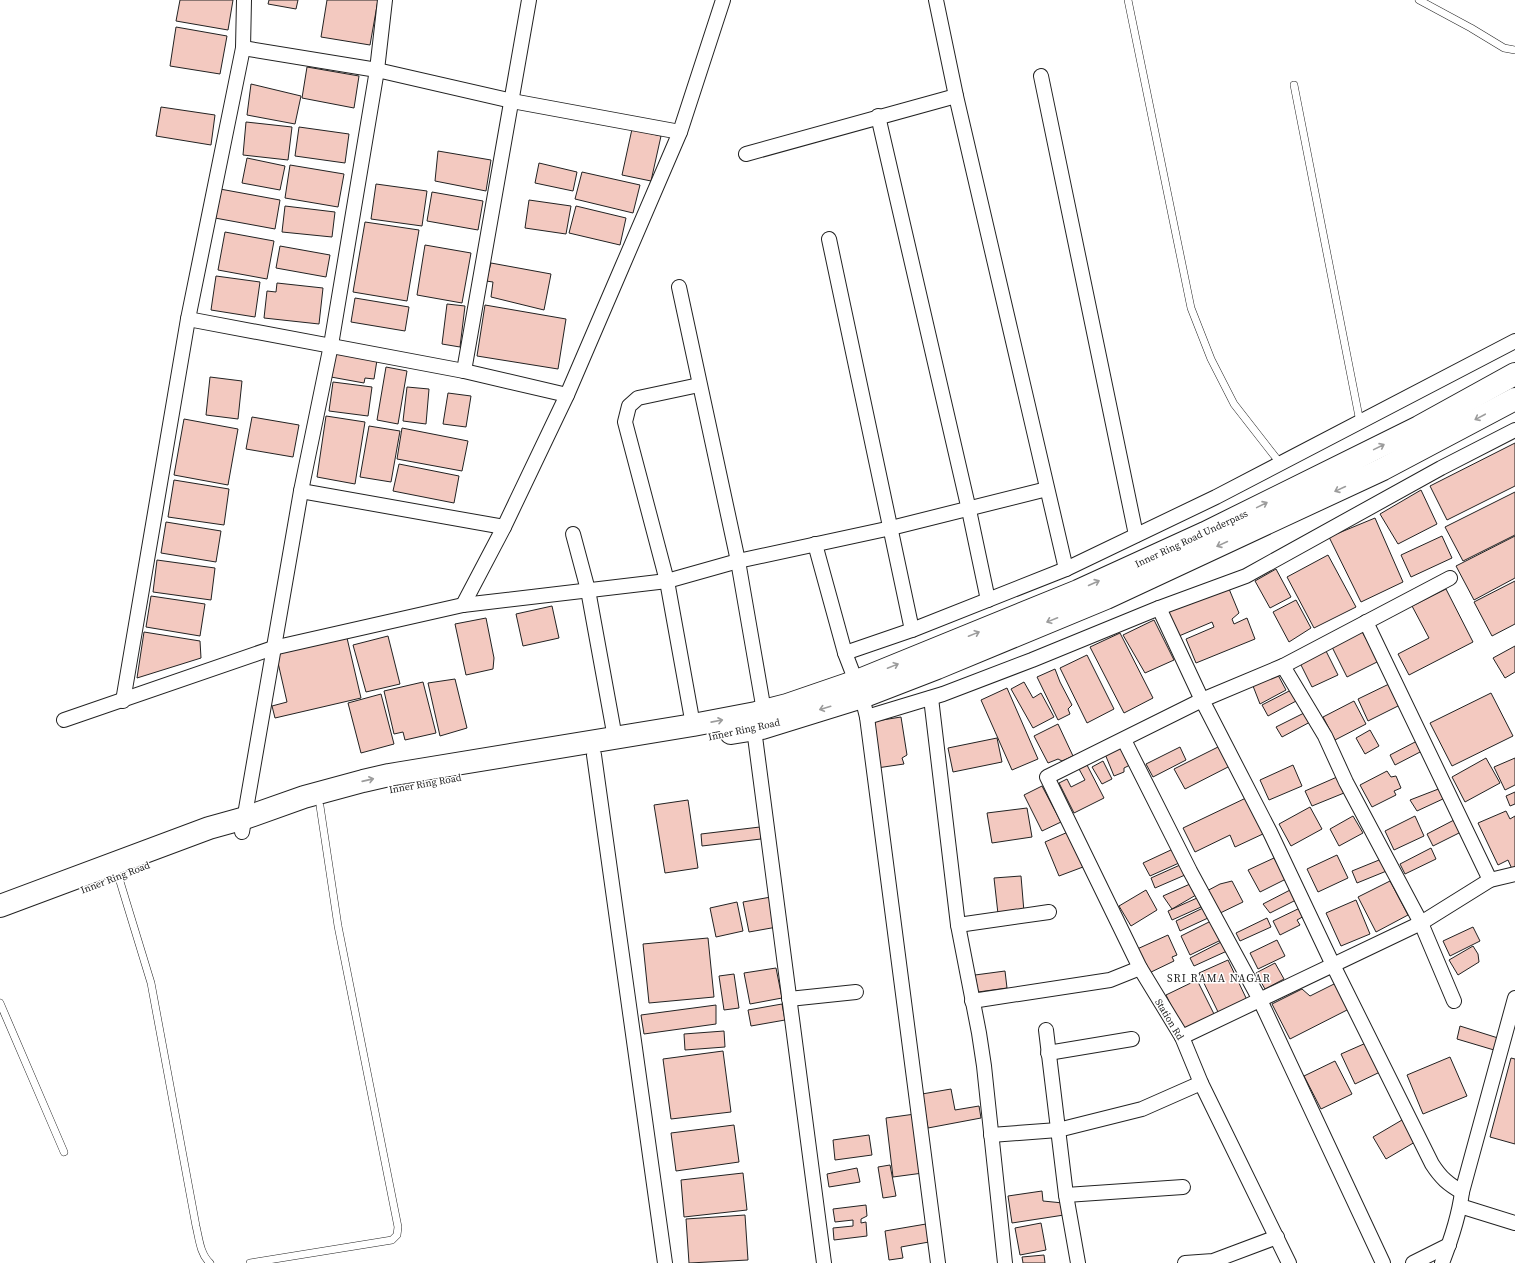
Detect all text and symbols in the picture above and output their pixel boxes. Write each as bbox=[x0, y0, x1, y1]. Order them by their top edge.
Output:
one-way arrow bbox=[1475, 414, 1487, 422]
one-way arrow bbox=[1372, 443, 1384, 450]
one-way arrow bbox=[1334, 486, 1346, 493]
one-way arrow bbox=[1256, 501, 1268, 508]
street label: Inner Ring Road Underpass bbox=[1133, 507, 1250, 570]
one-way arrow bbox=[1216, 541, 1228, 548]
one-way arrow bbox=[1087, 579, 1099, 587]
one-way arrow bbox=[1047, 617, 1059, 625]
one-way arrow bbox=[967, 629, 979, 637]
one-way arrow bbox=[886, 662, 898, 670]
one-way arrow bbox=[819, 705, 832, 712]
street label: Inner Ring Road bbox=[707, 715, 782, 743]
one-way arrow bbox=[710, 716, 723, 724]
street label: Inner Ring Road bbox=[388, 771, 463, 796]
one-way arrow bbox=[361, 775, 374, 783]
street label: Inner Ring Road bbox=[79, 858, 152, 897]
district label: SRI RAMA NAGAR bbox=[1167, 971, 1271, 986]
street label: Station Rd bbox=[1152, 996, 1187, 1042]

